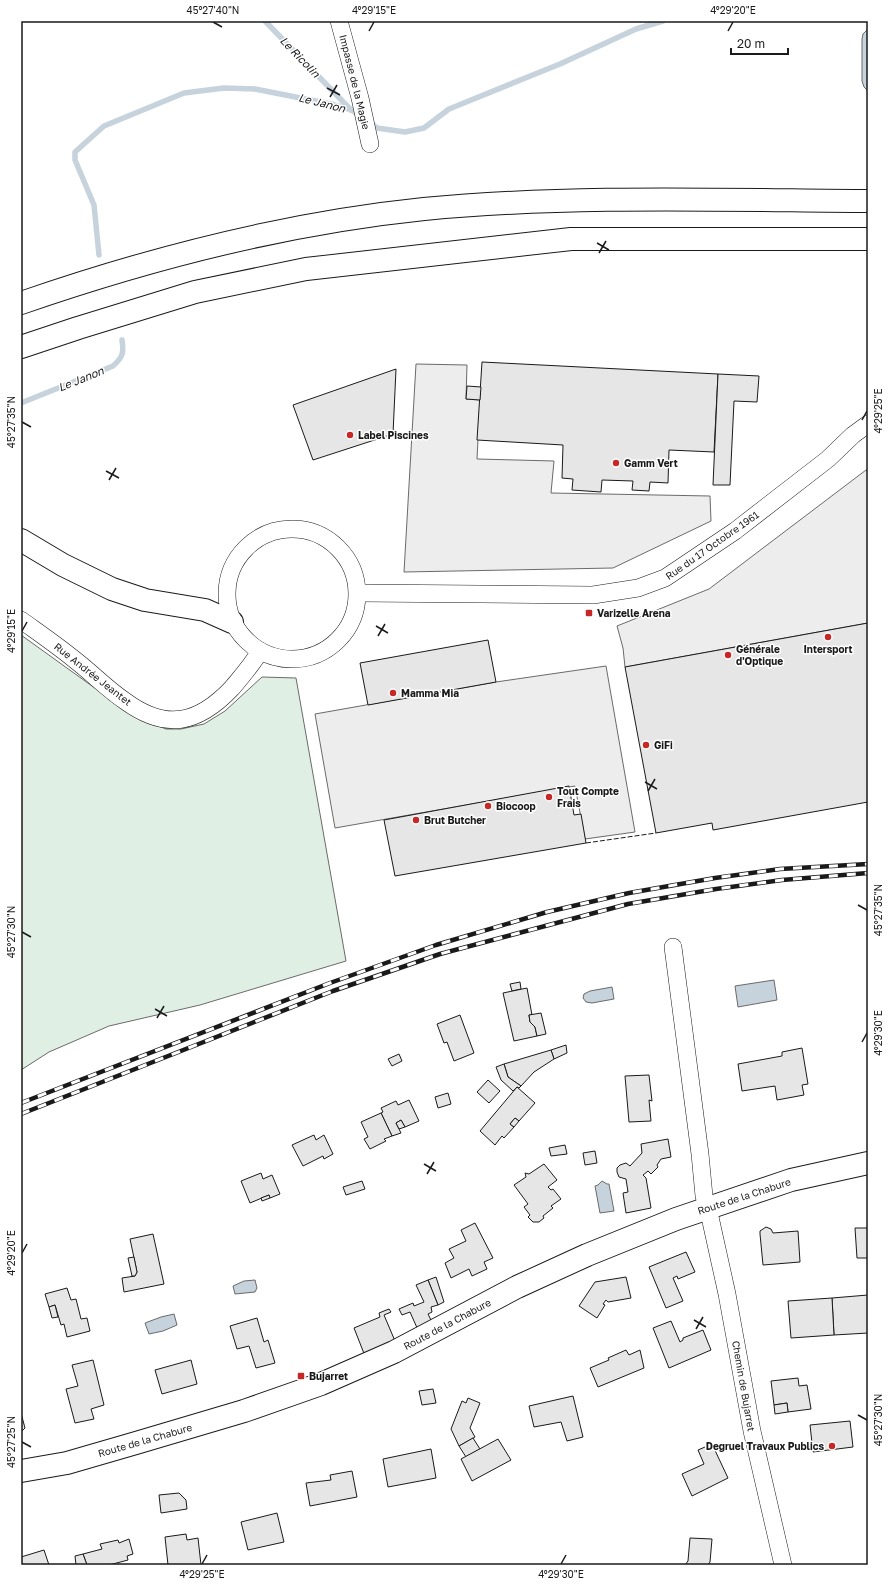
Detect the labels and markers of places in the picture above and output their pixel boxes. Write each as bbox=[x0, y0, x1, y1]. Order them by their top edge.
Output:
place label: Label Piscines bbox=[358, 429, 429, 441]
marker: Label Piscines bbox=[345, 430, 355, 440]
place label: Gamm Vert bbox=[624, 457, 678, 469]
marker: Gamm Vert bbox=[611, 458, 621, 468]
place label: Varizelle Arena bbox=[597, 607, 671, 619]
marker: Varizelle Arena bbox=[584, 608, 594, 618]
marker: Intersport bbox=[823, 632, 833, 642]
place label: Générale d'Optique bbox=[736, 643, 783, 667]
place label: Intersport bbox=[803, 643, 853, 655]
marker: Générale d'Optique bbox=[723, 650, 733, 660]
place label: Mamma Mia bbox=[401, 687, 459, 699]
marker: Mamma Mia bbox=[388, 688, 398, 698]
place label: GiFi bbox=[654, 739, 673, 751]
marker: GiFi bbox=[641, 740, 651, 750]
place label: Tout Compte Frais bbox=[557, 785, 619, 809]
marker: Tout Compte Frais bbox=[544, 792, 554, 802]
place label: Biocoop bbox=[496, 800, 536, 812]
marker: Biocoop bbox=[483, 801, 493, 811]
place label: Brut Butcher bbox=[424, 814, 486, 826]
marker: Brut Butcher bbox=[411, 815, 421, 825]
place label: Bujarret bbox=[309, 1370, 348, 1382]
marker: Bujarret bbox=[296, 1371, 306, 1381]
place label: Degruel Travaux Publics bbox=[706, 1440, 824, 1452]
marker: Degruel Travaux Publics bbox=[827, 1441, 837, 1451]

